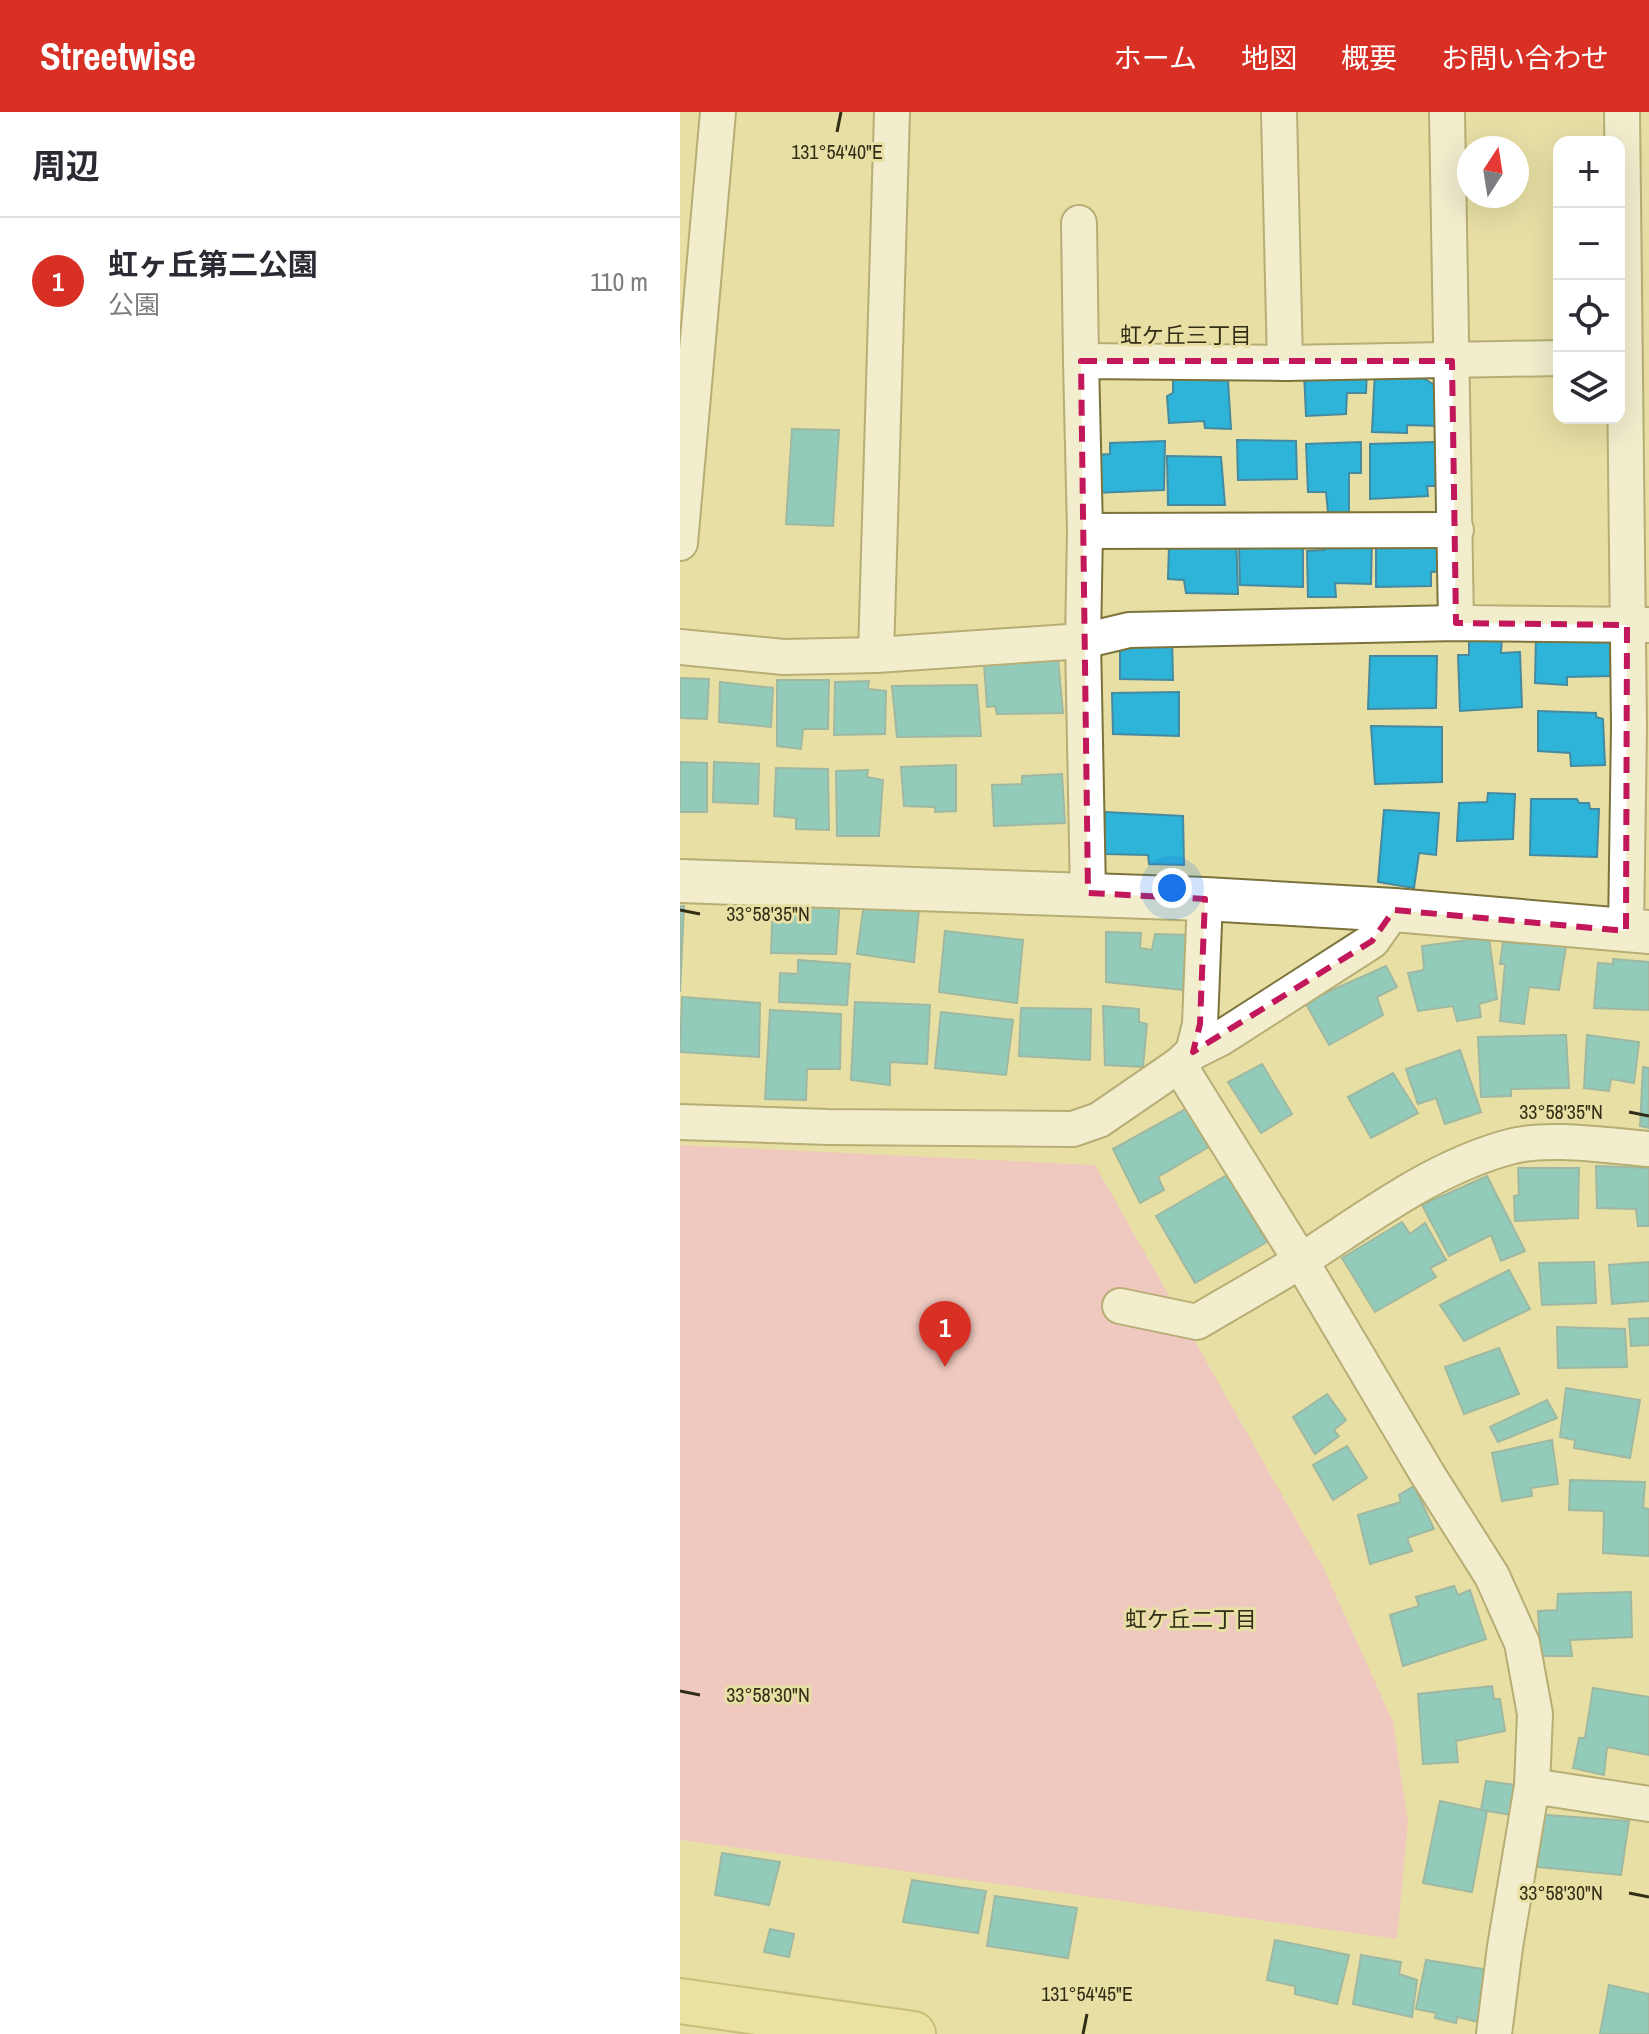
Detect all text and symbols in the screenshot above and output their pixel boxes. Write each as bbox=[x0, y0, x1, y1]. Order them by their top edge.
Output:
text: Streetwise bbox=[40, 31, 196, 82]
text: ホーム bbox=[1114, 39, 1197, 77]
text: 地図 bbox=[1241, 39, 1297, 77]
text: 概要 bbox=[1341, 39, 1397, 77]
text: お問い合わせ bbox=[1441, 39, 1609, 77]
north arrow bbox=[1457, 136, 1529, 208]
map controls bbox=[1553, 136, 1625, 424]
button: + bbox=[1553, 136, 1625, 208]
text: 131°54'40"E bbox=[791, 138, 883, 165]
text: 周辺 bbox=[32, 143, 100, 189]
button: − bbox=[1553, 208, 1625, 280]
text: 虹ヶ丘第二公園 bbox=[108, 244, 318, 284]
text: 1 bbox=[52, 264, 64, 299]
text: 110 m bbox=[590, 264, 648, 299]
button: locate bbox=[1553, 280, 1625, 352]
text: 公園 bbox=[108, 287, 160, 322]
district label: 虹ケ丘三丁目 bbox=[1120, 320, 1252, 350]
button: layers bbox=[1553, 352, 1625, 424]
your location bbox=[1152, 868, 1192, 908]
text: 33°58'35"N bbox=[726, 900, 810, 927]
text: 33°58'35"N bbox=[1519, 1098, 1603, 1125]
pin: 1 bbox=[919, 1301, 971, 1367]
district label: 虹ケ丘二丁目 bbox=[1125, 1604, 1257, 1634]
text: 33°58'30"N bbox=[726, 1681, 810, 1708]
text: 33°58'30"N bbox=[1519, 1879, 1603, 1906]
text: 131°54'45"E bbox=[1041, 1980, 1133, 2007]

